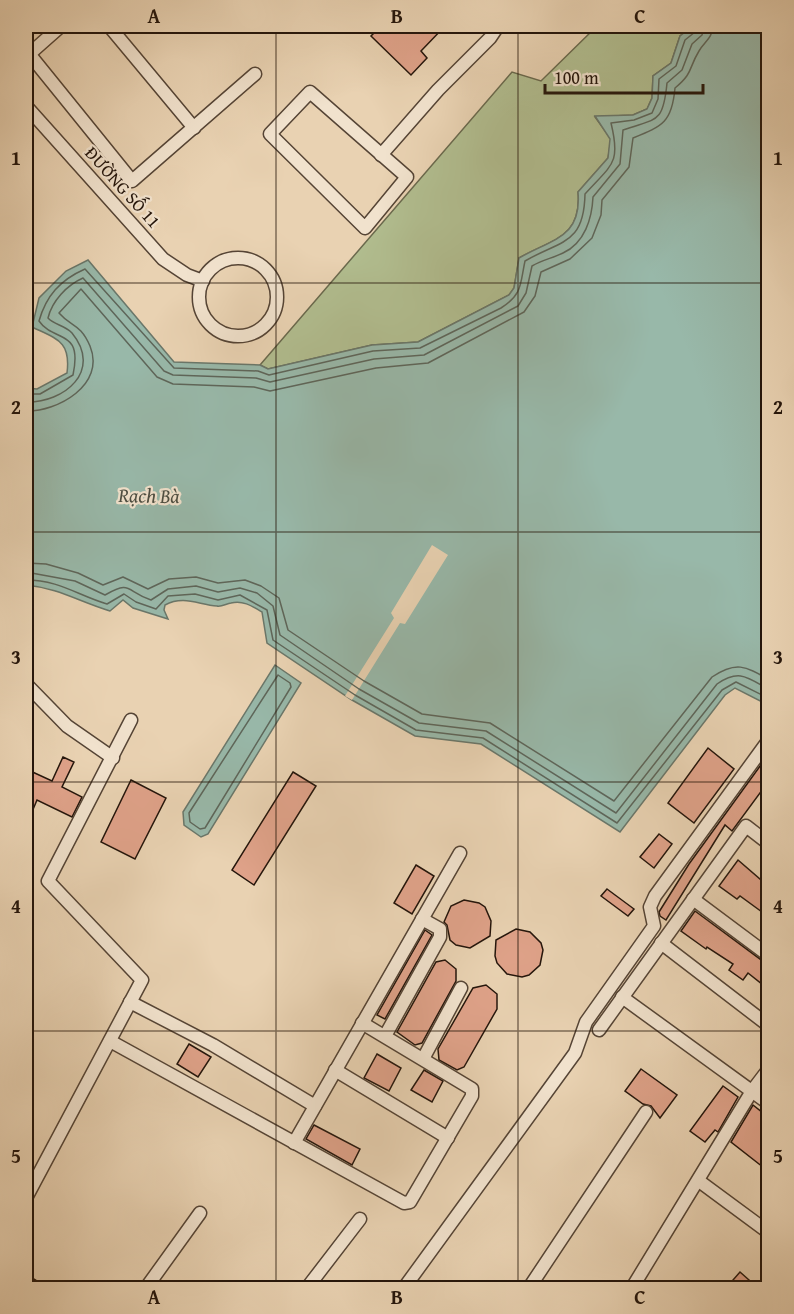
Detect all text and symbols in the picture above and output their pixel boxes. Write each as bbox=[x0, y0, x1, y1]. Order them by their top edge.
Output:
text: A bbox=[148, 1, 161, 30]
text: B bbox=[391, 1, 403, 30]
text: C bbox=[634, 1, 646, 30]
scale bar bbox=[545, 57, 702, 95]
text: 100 m bbox=[554, 64, 599, 91]
street label: ĐƯỜNG SỐ 11 bbox=[79, 139, 168, 234]
text: 1 bbox=[11, 143, 21, 172]
text: 1 bbox=[773, 143, 783, 172]
text: 2 bbox=[11, 392, 21, 421]
text: 2 bbox=[773, 392, 783, 421]
water label: Rạch Bà bbox=[117, 480, 181, 510]
text: 3 bbox=[11, 642, 21, 671]
text: 3 bbox=[773, 642, 783, 671]
text: 4 bbox=[11, 891, 21, 920]
text: 4 bbox=[773, 891, 783, 920]
text: 5 bbox=[11, 1141, 21, 1170]
text: 5 bbox=[773, 1141, 783, 1170]
text: A bbox=[148, 1282, 161, 1311]
text: B bbox=[391, 1282, 403, 1311]
text: C bbox=[634, 1282, 646, 1311]

